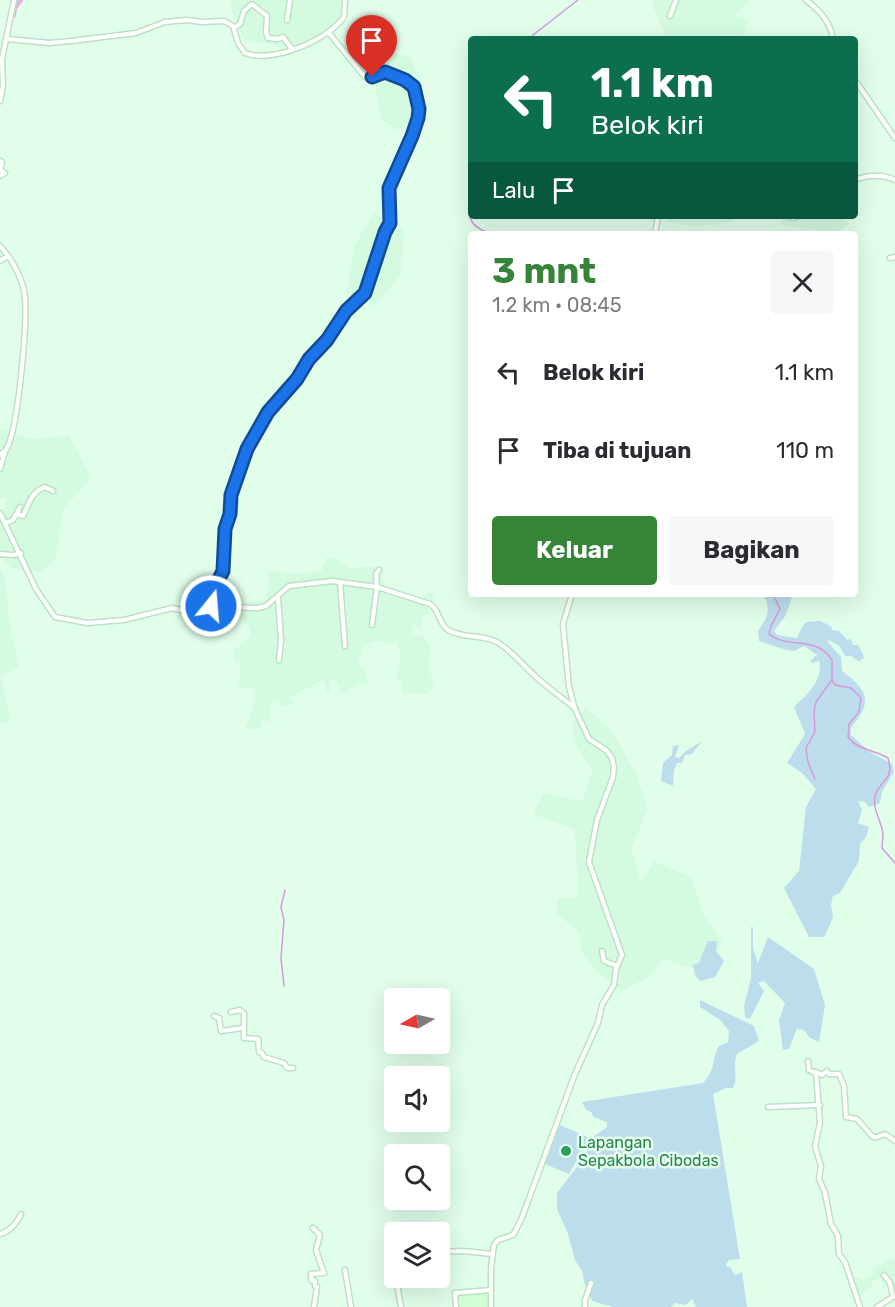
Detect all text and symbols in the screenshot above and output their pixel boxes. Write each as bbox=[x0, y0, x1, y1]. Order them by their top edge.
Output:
pin bbox=[346, 15, 397, 77]
icon: arrive bbox=[355, 24, 388, 57]
text: 1.1 km bbox=[591, 58, 714, 108]
icon: left bbox=[492, 60, 570, 138]
text: Belok kiri bbox=[591, 109, 704, 141]
icon: arrive bbox=[547, 174, 580, 207]
text: Lalu bbox=[492, 177, 535, 204]
text: 3 mnt bbox=[492, 249, 596, 292]
button: close bbox=[771, 251, 834, 314]
text: 1.2 km · 08:45 bbox=[492, 293, 622, 317]
icon: left bbox=[492, 356, 525, 389]
text: Belok kiri bbox=[543, 359, 644, 386]
text: 1.1 km bbox=[775, 359, 834, 386]
icon: arrive bbox=[492, 434, 525, 467]
text: Tiba di tujuan bbox=[543, 437, 691, 464]
text: 110 m bbox=[776, 437, 834, 464]
button: Keluar bbox=[492, 516, 657, 585]
button: Bagikan bbox=[669, 516, 834, 585]
position arrow bbox=[179, 574, 243, 638]
north arrow bbox=[384, 988, 450, 1054]
map controls bbox=[384, 988, 450, 1288]
button: sound bbox=[384, 1066, 450, 1132]
place label: Lapangan Sepakbola Cibodas bbox=[578, 1133, 719, 1170]
button: search bbox=[384, 1144, 450, 1210]
marker: Lapangan Sepakbola Cibodas bbox=[559, 1144, 573, 1158]
button: layers bbox=[384, 1222, 450, 1288]

